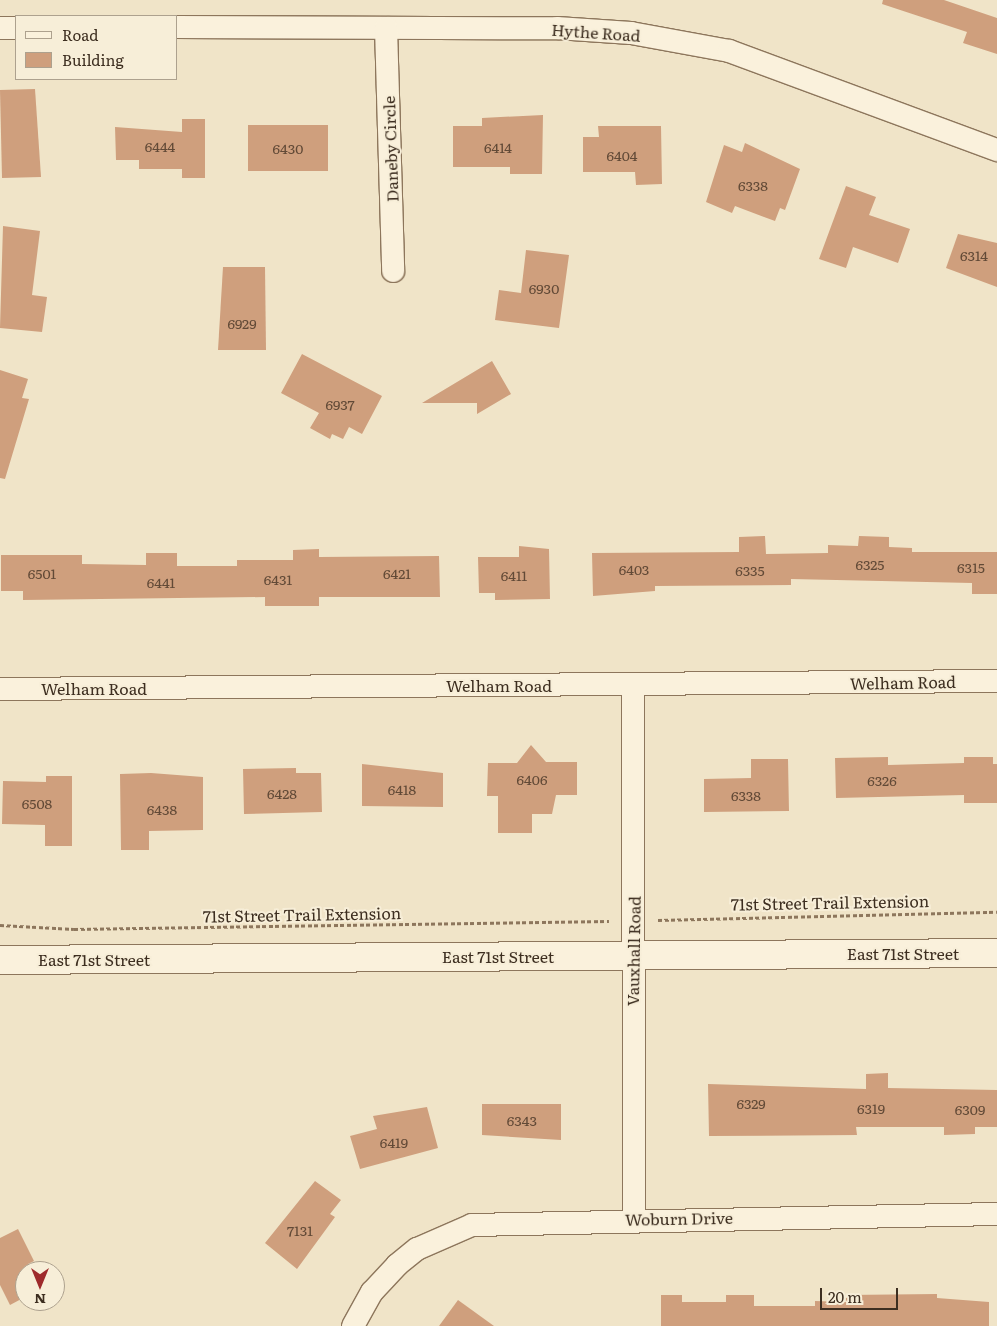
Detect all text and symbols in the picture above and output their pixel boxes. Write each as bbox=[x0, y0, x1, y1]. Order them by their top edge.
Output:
legend bbox=[15, 15, 178, 80]
street label: Hythe Road bbox=[551, 19, 641, 45]
text: Road bbox=[62, 23, 98, 46]
text: Building bbox=[62, 48, 124, 71]
street label: Daneby Circle bbox=[379, 96, 401, 202]
house number: 6444 bbox=[145, 138, 175, 154]
house number: 6414 bbox=[484, 139, 512, 155]
house number: 6430 bbox=[273, 140, 303, 156]
house number: 6404 bbox=[606, 147, 638, 163]
house number: 6338 bbox=[738, 177, 768, 193]
house number: 6314 bbox=[960, 247, 988, 263]
house number: 6930 bbox=[529, 280, 559, 296]
house number: 6929 bbox=[227, 315, 257, 331]
house number: 6937 bbox=[325, 396, 355, 412]
house number: 6325 bbox=[856, 556, 884, 572]
house number: 6315 bbox=[957, 559, 985, 575]
house number: 6403 bbox=[619, 561, 649, 577]
house number: 6335 bbox=[735, 562, 765, 578]
house number: 6501 bbox=[28, 565, 56, 581]
house number: 6421 bbox=[383, 565, 411, 581]
house number: 6411 bbox=[501, 567, 527, 583]
house number: 6431 bbox=[264, 571, 292, 587]
house number: 6441 bbox=[147, 574, 175, 590]
street label: Welham Road bbox=[850, 671, 956, 693]
street label: Welham Road bbox=[446, 675, 552, 695]
street label: Welham Road bbox=[41, 678, 147, 698]
house number: 6406 bbox=[517, 771, 547, 787]
house number: 6326 bbox=[867, 772, 897, 788]
house number: 6418 bbox=[388, 781, 416, 797]
house number: 6428 bbox=[267, 785, 297, 801]
house number: 6338 bbox=[731, 787, 761, 803]
house number: 6508 bbox=[22, 795, 52, 811]
house number: 6438 bbox=[147, 801, 177, 817]
street label: 71st Street Trail Extension bbox=[731, 891, 929, 913]
street label: Vauxhall Road bbox=[622, 896, 644, 1006]
street label: 71st Street Trail Extension bbox=[203, 903, 401, 925]
street label: East 71st Street bbox=[847, 943, 959, 963]
street label: East 71st Street bbox=[442, 946, 554, 966]
street label: East 71st Street bbox=[38, 949, 150, 969]
house number: 6329 bbox=[736, 1095, 766, 1111]
house number: 6319 bbox=[857, 1100, 885, 1116]
house number: 6309 bbox=[955, 1101, 985, 1117]
house number: 6343 bbox=[507, 1112, 537, 1128]
house number: 6419 bbox=[380, 1134, 408, 1150]
street label: Woburn Drive bbox=[625, 1207, 733, 1229]
house number: 7131 bbox=[287, 1222, 313, 1238]
north arrow bbox=[15, 1261, 65, 1311]
scale bar bbox=[822, 1278, 900, 1310]
text: 20 m bbox=[828, 1285, 862, 1308]
text: N bbox=[34, 1290, 46, 1310]

